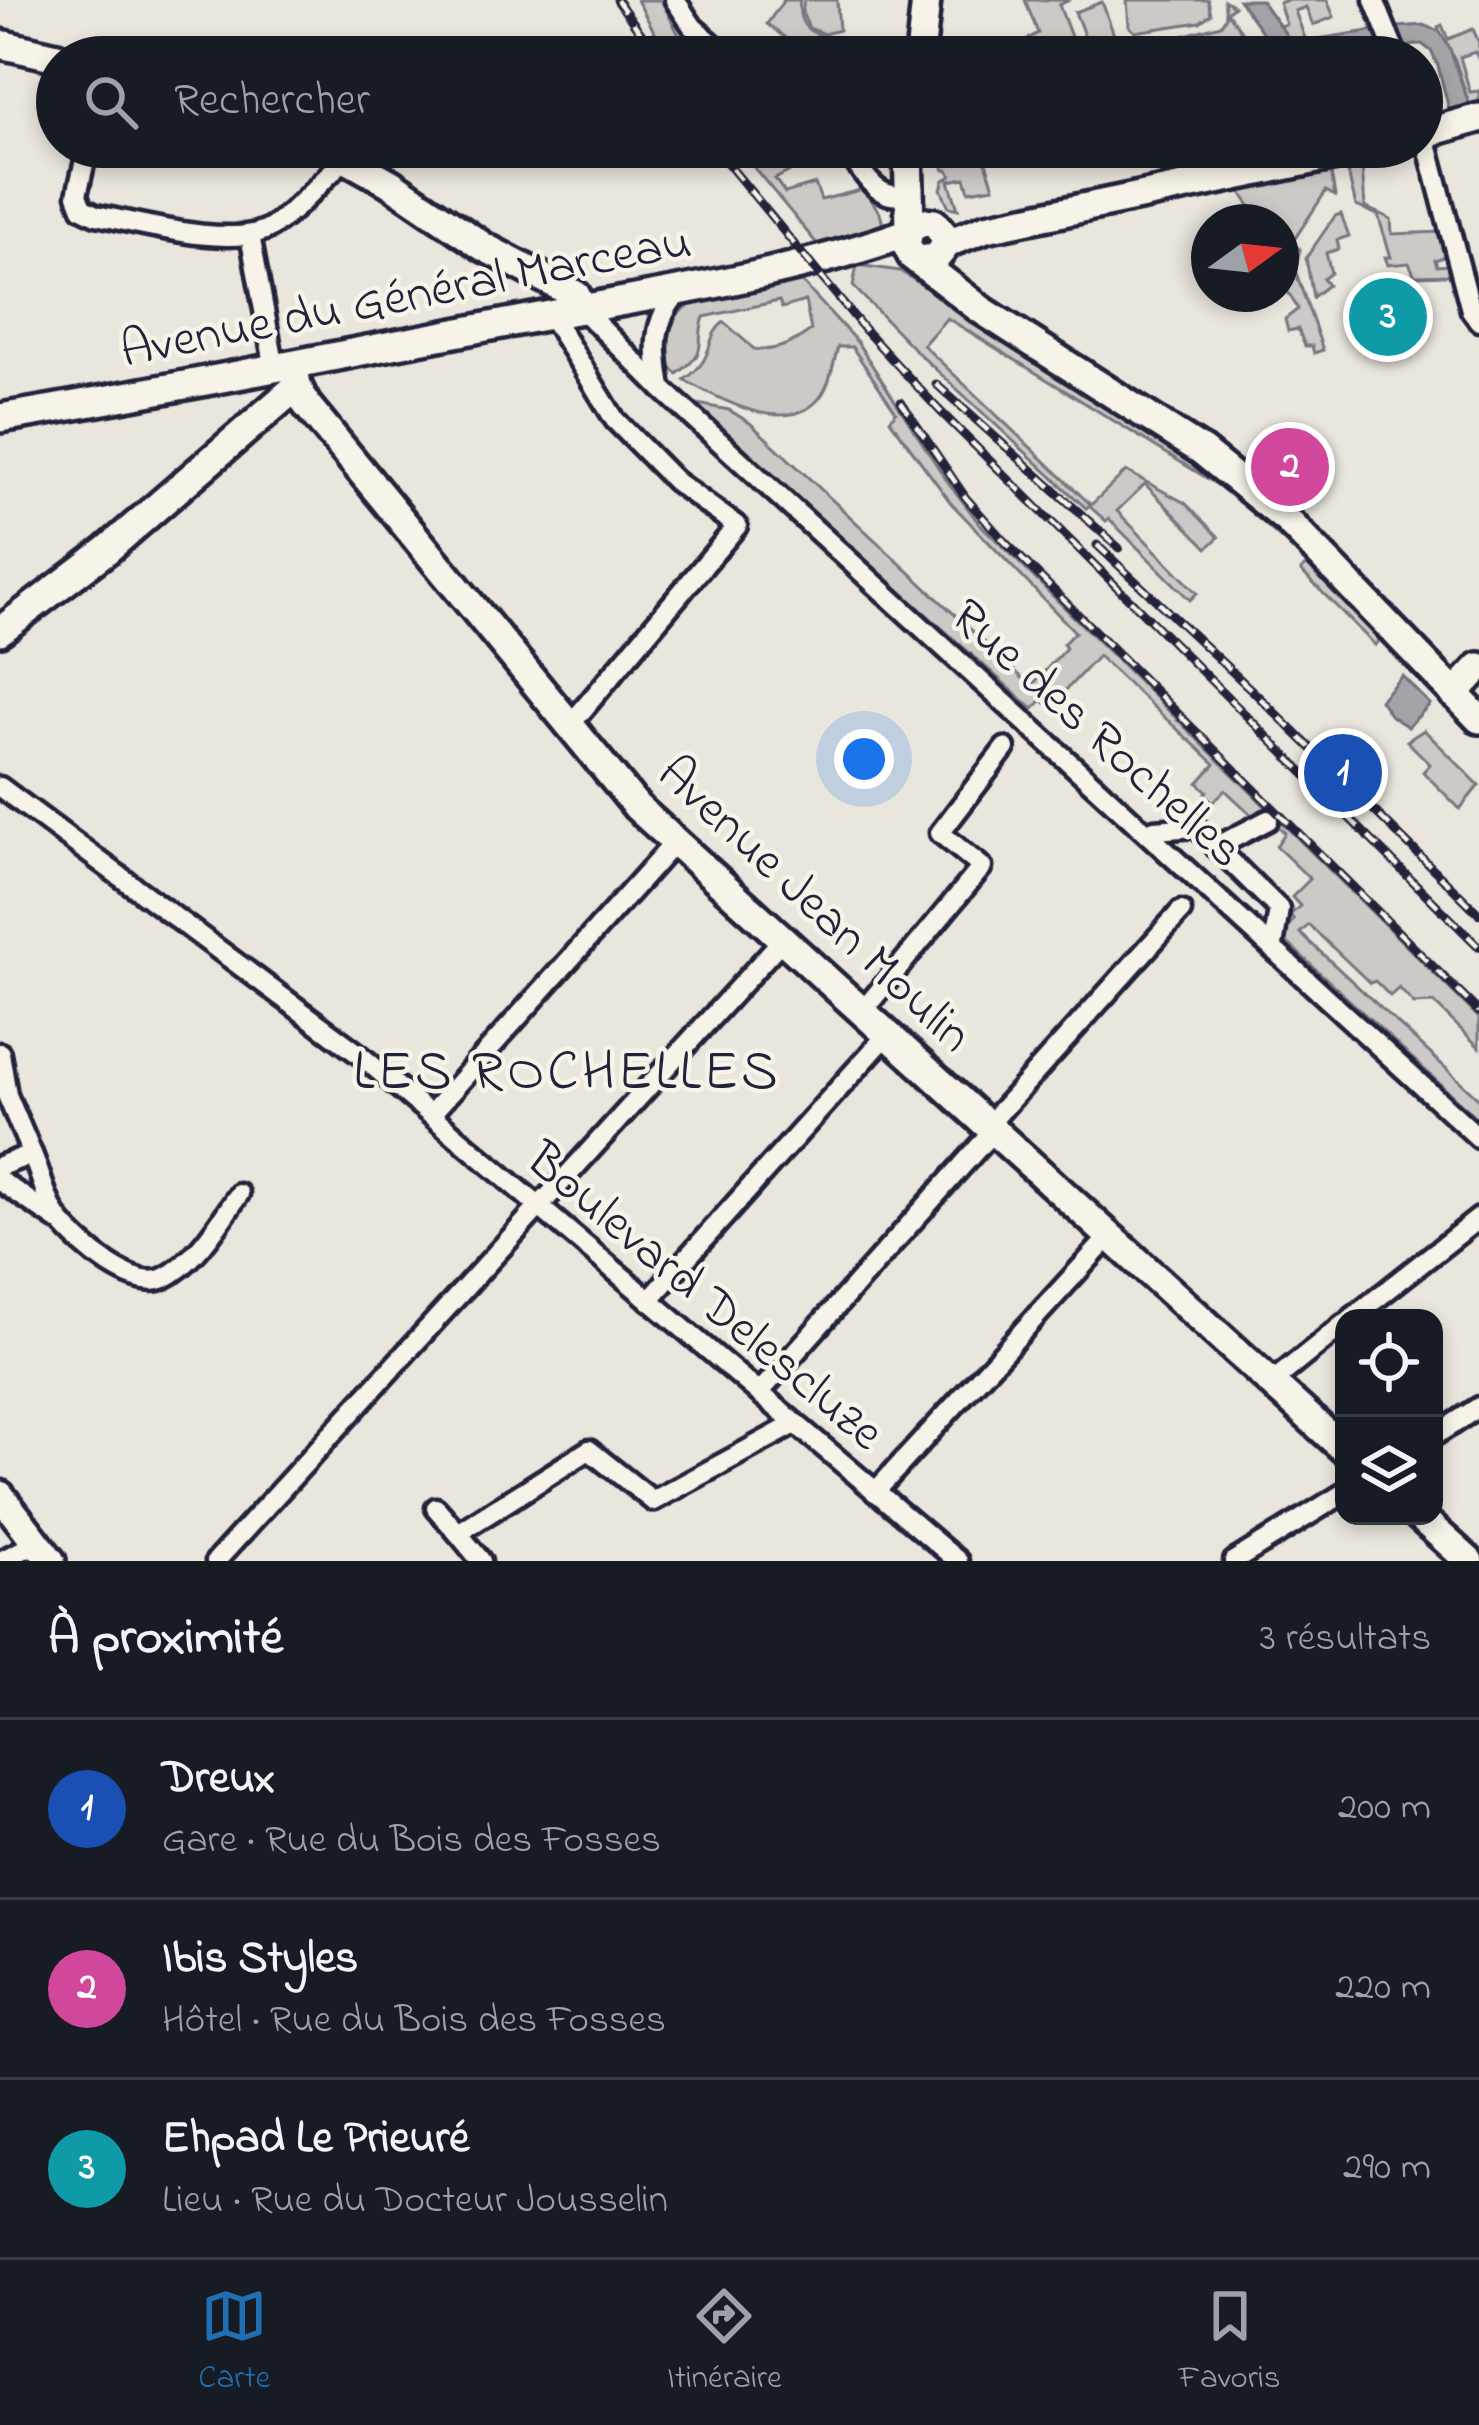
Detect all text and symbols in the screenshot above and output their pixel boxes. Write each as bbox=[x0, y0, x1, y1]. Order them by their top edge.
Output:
search box bbox=[36, 36, 1443, 168]
icon: search bbox=[78, 69, 144, 135]
text: Rechercher bbox=[174, 69, 370, 135]
north arrow bbox=[1191, 204, 1299, 312]
street label: Avenue du Général Marceau bbox=[114, 206, 698, 390]
pin: 3 bbox=[1349, 272, 1427, 362]
pin: 2 bbox=[1251, 422, 1329, 512]
street label: Rue des Rochelles bbox=[931, 582, 1259, 888]
pin: 1 bbox=[1304, 728, 1382, 818]
your location bbox=[834, 729, 894, 789]
street label: Avenue Jean Moulin bbox=[639, 740, 988, 1073]
district label: LES ROCHELLES bbox=[353, 1033, 781, 1116]
street label: Boulevard Delescluze bbox=[506, 1124, 899, 1471]
map controls bbox=[1335, 1309, 1443, 1525]
button: locate bbox=[1335, 1309, 1443, 1417]
button: layers bbox=[1335, 1417, 1443, 1525]
text: À proximité bbox=[48, 1602, 283, 1677]
text: 3 résultats bbox=[1260, 1611, 1431, 1668]
text: Dreux bbox=[162, 1747, 275, 1813]
text: 1 bbox=[81, 1780, 93, 1837]
text: 200 m bbox=[1338, 1780, 1431, 1837]
text: Gare · Rue du Bois des Fosses bbox=[162, 1813, 661, 1870]
text: Ibis Styles bbox=[162, 1927, 358, 1993]
text: 2 bbox=[77, 1960, 97, 2017]
text: 220 m bbox=[1335, 1960, 1431, 2017]
text: Hôtel · Rue du Bois des Fosses bbox=[162, 1993, 666, 2050]
text: Ehpad Le Prieuré bbox=[162, 2107, 469, 2173]
text: 3 bbox=[79, 2140, 95, 2197]
text: 290 m bbox=[1343, 2140, 1431, 2197]
text: Lieu · Rue du Docteur Jousselin bbox=[162, 2173, 668, 2230]
tab: Carte bbox=[198, 2283, 270, 2403]
tab: Itinéraire bbox=[667, 2283, 782, 2403]
tab: Favoris bbox=[1179, 2283, 1281, 2403]

